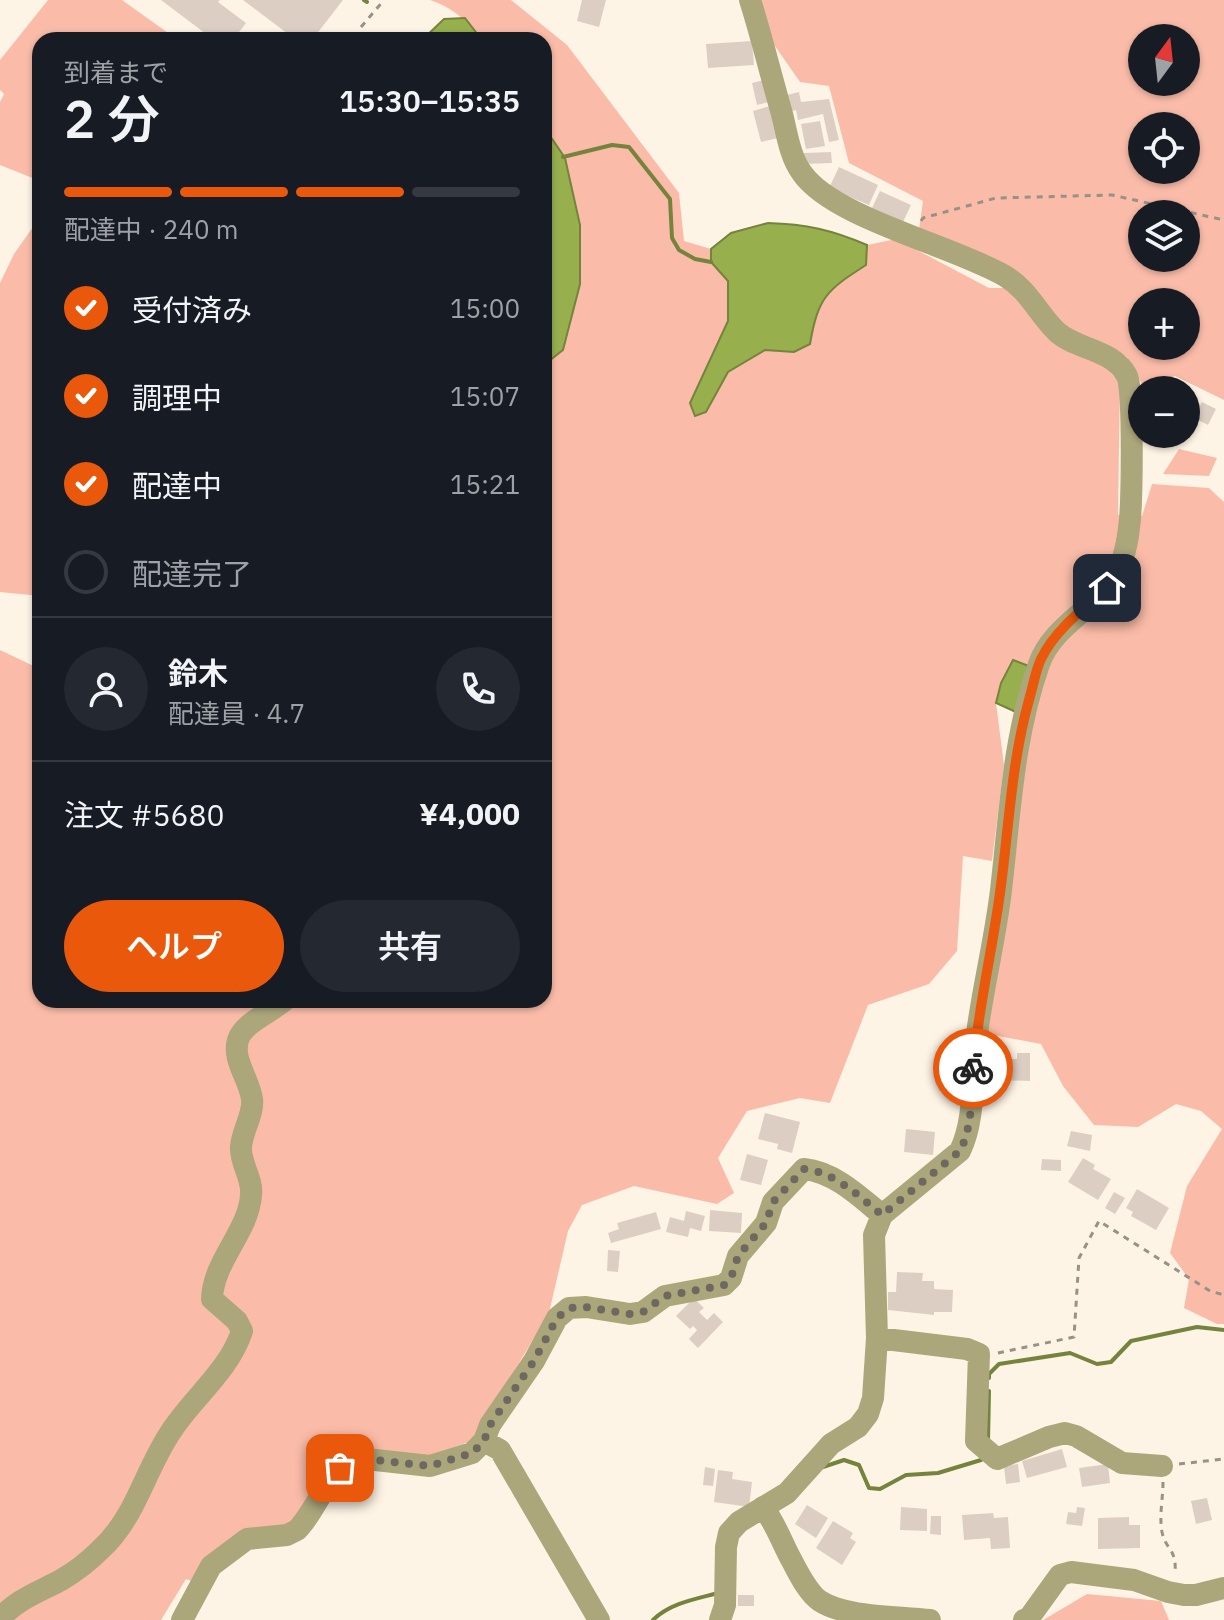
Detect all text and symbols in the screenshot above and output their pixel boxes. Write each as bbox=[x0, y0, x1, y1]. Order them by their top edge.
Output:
north arrow bbox=[1128, 24, 1200, 96]
map controls bbox=[1128, 24, 1200, 448]
text: 到着まで bbox=[64, 55, 168, 89]
text: 15:30–15:35 bbox=[339, 81, 520, 120]
text: 2 分 bbox=[64, 85, 159, 152]
button: locate bbox=[1128, 112, 1200, 184]
button: layers bbox=[1128, 200, 1200, 272]
text: 配達中 · 240 m bbox=[64, 212, 238, 246]
icon: check bbox=[64, 286, 108, 330]
button: + bbox=[1128, 288, 1200, 360]
text: 受付済み bbox=[132, 290, 252, 329]
text: 15:00 bbox=[450, 291, 520, 325]
icon: check bbox=[64, 374, 108, 418]
button: − bbox=[1128, 376, 1200, 448]
text: 調理中 bbox=[132, 378, 222, 417]
text: 15:07 bbox=[450, 379, 520, 413]
icon: check bbox=[64, 462, 108, 506]
text: 配達中 bbox=[132, 466, 222, 505]
text: 15:21 bbox=[450, 467, 520, 501]
text: 配達完了 bbox=[132, 554, 252, 593]
pin bbox=[1073, 554, 1141, 622]
icon: home bbox=[1085, 566, 1129, 610]
button: person bbox=[64, 647, 148, 731]
button: phone bbox=[436, 647, 520, 731]
text: 鈴木 bbox=[168, 653, 228, 692]
text: 配達員 · 4.7 bbox=[168, 696, 305, 730]
text: ¥4,000 bbox=[419, 794, 520, 833]
text: 注文 #5680 bbox=[64, 795, 224, 834]
button: ヘルプ bbox=[64, 900, 284, 992]
button: 共有 bbox=[300, 900, 520, 992]
courier bbox=[933, 1028, 1013, 1108]
icon: bike bbox=[951, 1046, 995, 1090]
pin bbox=[306, 1434, 374, 1502]
icon: bag bbox=[318, 1446, 362, 1490]

